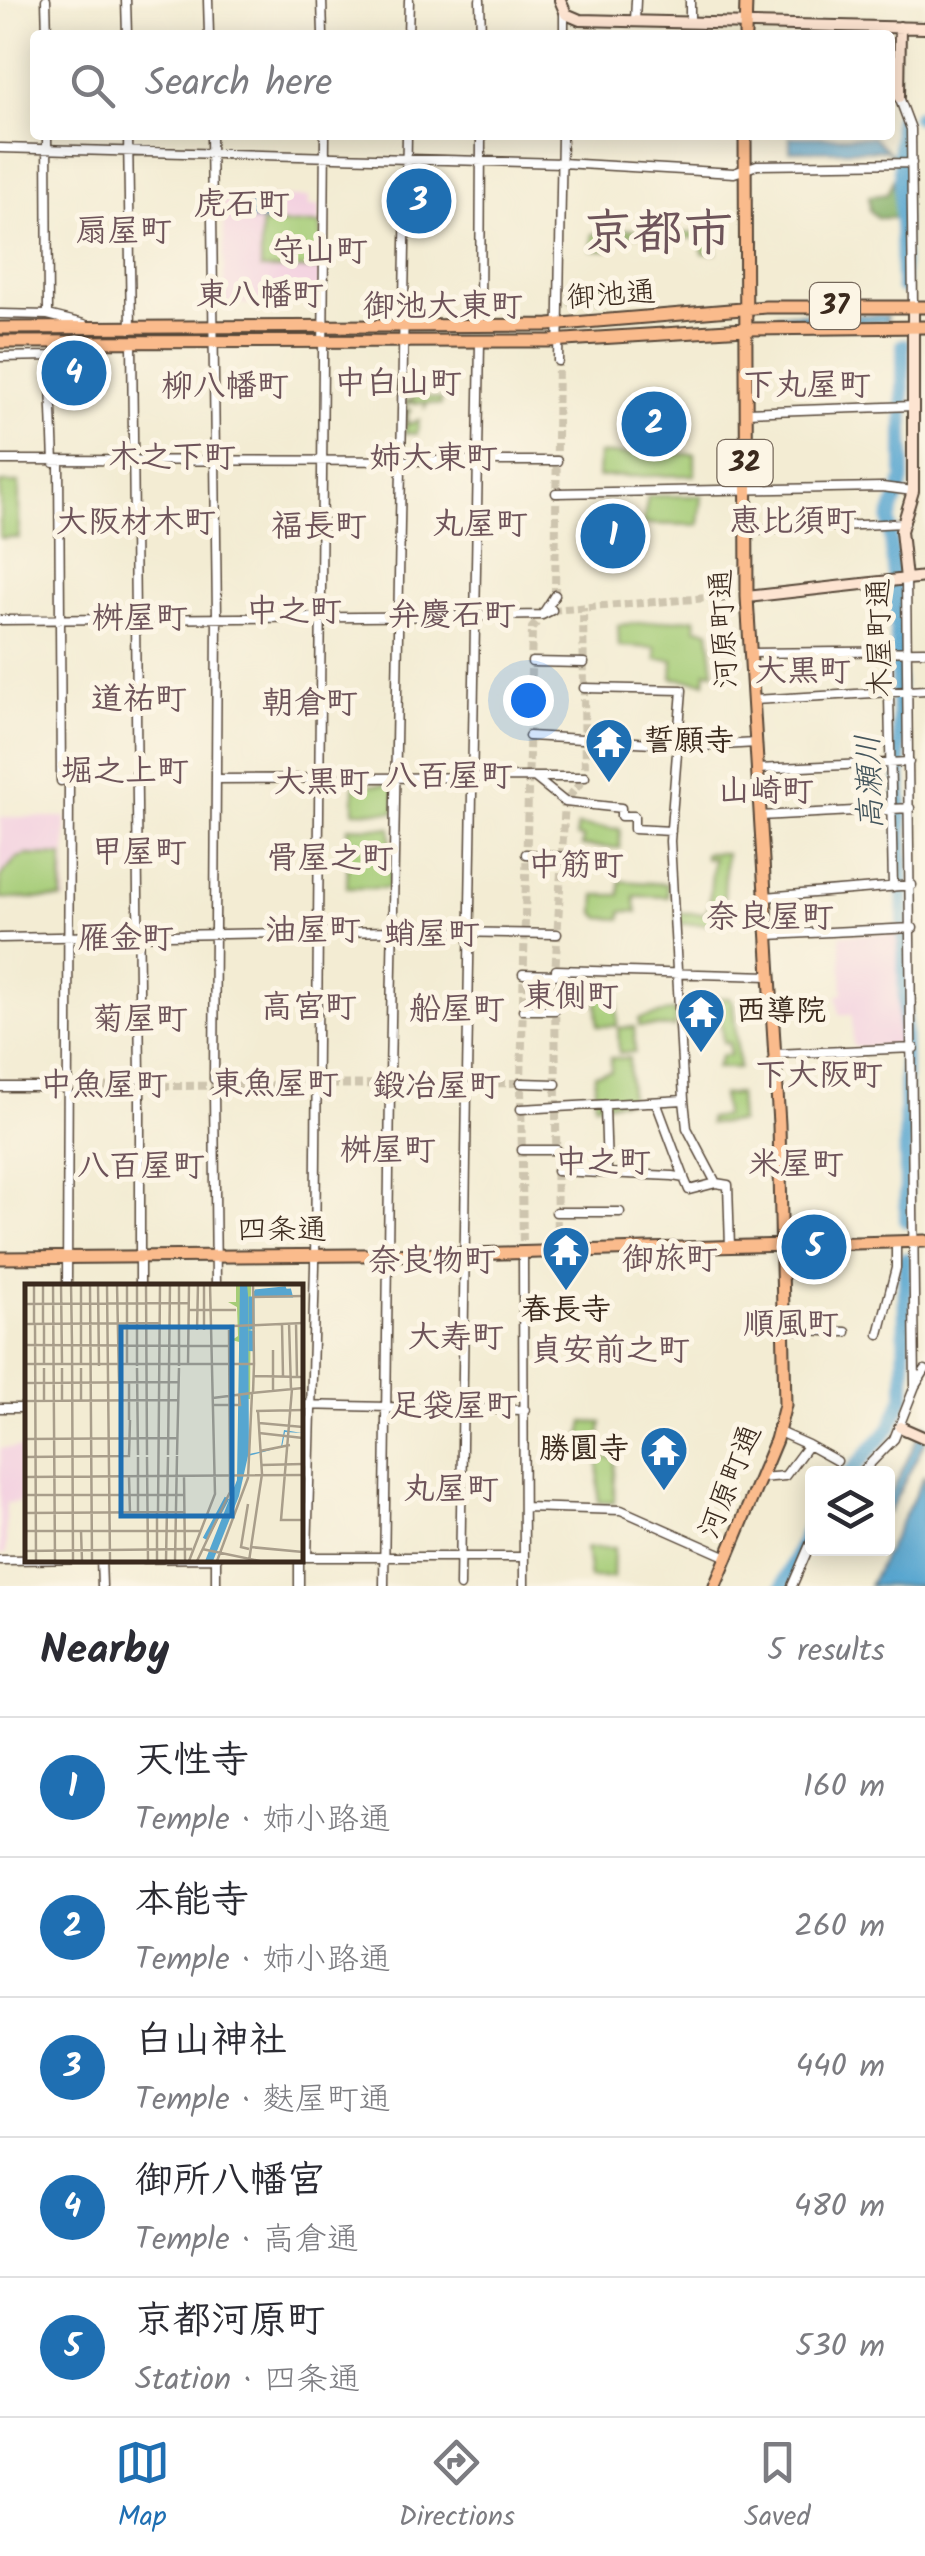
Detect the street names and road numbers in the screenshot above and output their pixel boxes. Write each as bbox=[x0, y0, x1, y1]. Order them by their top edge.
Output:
street label: 御池通 bbox=[564, 269, 658, 323]
road number: 37 bbox=[810, 283, 860, 329]
road number: 32 bbox=[718, 440, 772, 486]
street label: 河原町通 bbox=[698, 568, 752, 690]
street label: 木屋町通 bbox=[856, 578, 906, 698]
street label: 四条通 bbox=[237, 1207, 327, 1255]
street label: 河原町通 bbox=[686, 1417, 776, 1547]

